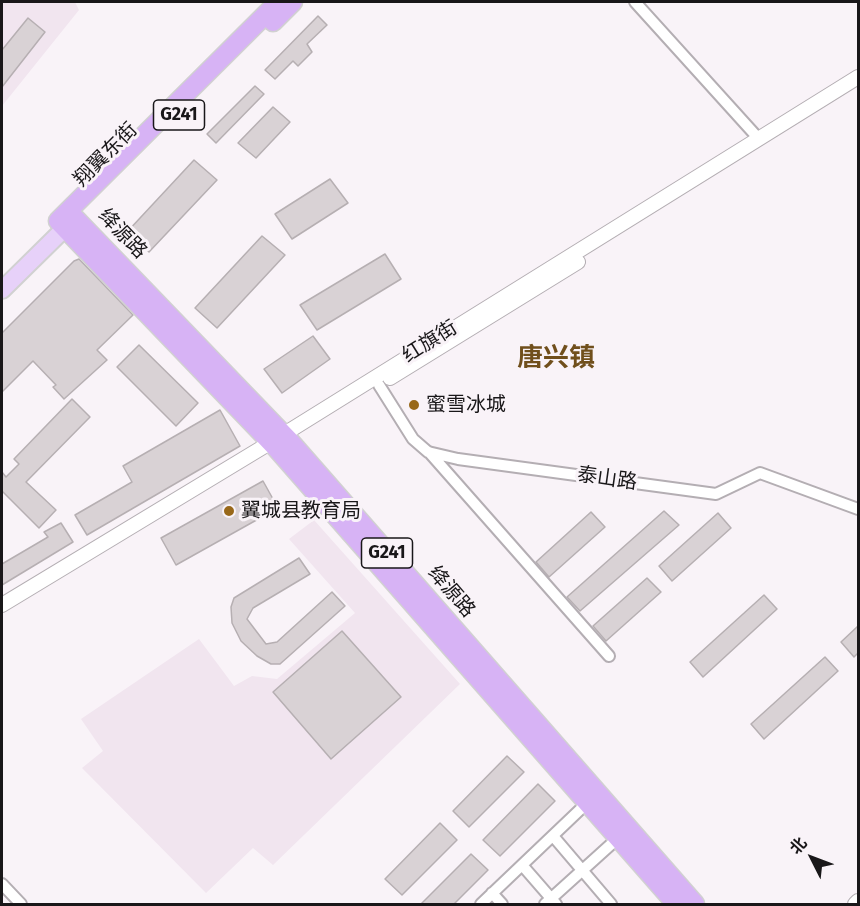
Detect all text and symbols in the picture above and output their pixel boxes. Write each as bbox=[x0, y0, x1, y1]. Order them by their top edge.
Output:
road number: G241 bbox=[154, 100, 204, 130]
street label: 翔翼东街 bbox=[69, 118, 143, 192]
street label: 绛源路 bbox=[93, 204, 151, 264]
street label: 红旗街 bbox=[398, 316, 462, 368]
district label: 唐兴镇 bbox=[517, 343, 595, 375]
place label: 蜜雪冰城 bbox=[426, 393, 506, 417]
marker: 蜜雪冰城 bbox=[407, 398, 421, 412]
street label: 泰山路 bbox=[576, 463, 638, 495]
place label: 翼城县教育局 bbox=[241, 499, 361, 523]
marker: 翼城县教育局 bbox=[222, 504, 236, 518]
road number: G241 bbox=[362, 538, 412, 568]
street label: 绛源路 bbox=[422, 561, 480, 623]
north arrow bbox=[782, 828, 842, 888]
text: 北 bbox=[786, 833, 811, 858]

